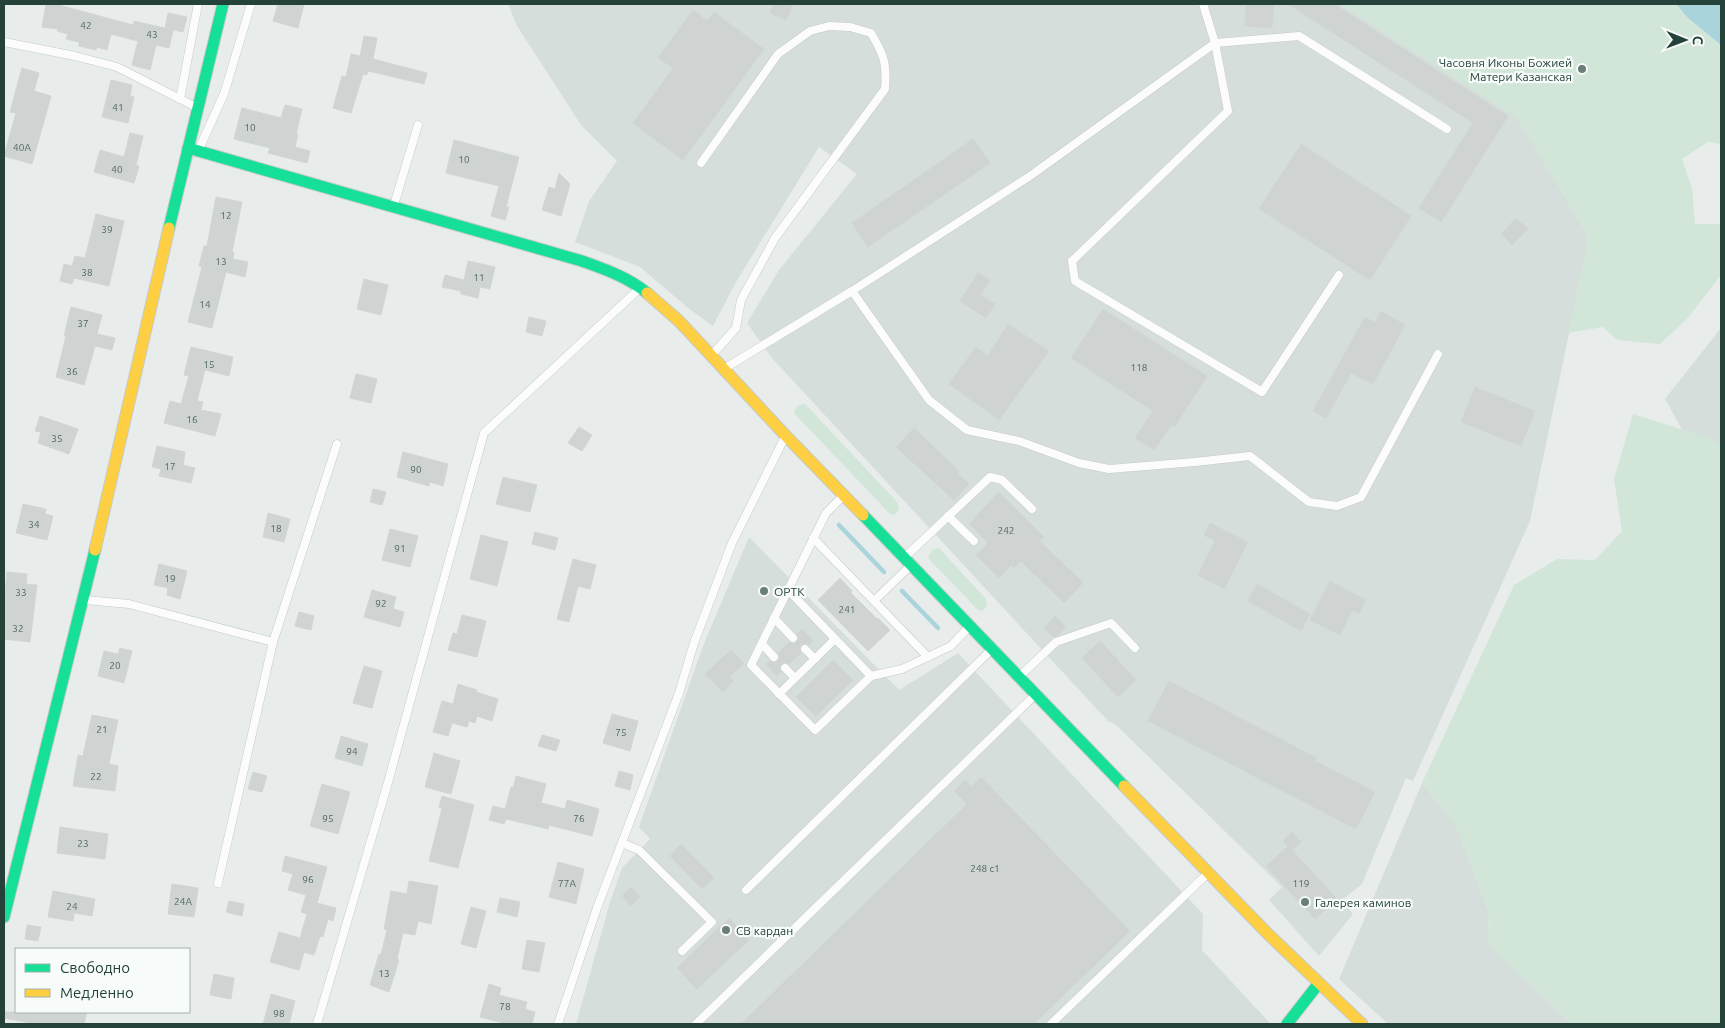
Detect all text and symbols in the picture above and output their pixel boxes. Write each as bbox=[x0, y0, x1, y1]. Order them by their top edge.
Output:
north arrow bbox=[1660, 15, 1710, 65]
house number: 42 bbox=[80, 20, 92, 31]
house number: 43 bbox=[146, 29, 158, 40]
text: С bbox=[1690, 36, 1706, 45]
place label: Часовня Иконы Божией Матери Казанская bbox=[1439, 56, 1572, 83]
marker: Часовня Иконы Божией Матери Казанская bbox=[1576, 63, 1588, 75]
house number: 41 bbox=[112, 102, 124, 113]
house number: 10 bbox=[244, 122, 256, 133]
house number: 40А bbox=[13, 142, 31, 153]
house number: 10 bbox=[458, 154, 470, 165]
house number: 40 bbox=[111, 164, 123, 175]
house number: 12 bbox=[220, 210, 232, 221]
house number: 39 bbox=[101, 224, 113, 235]
house number: 13 bbox=[215, 256, 227, 267]
house number: 38 bbox=[81, 267, 93, 278]
house number: 11 bbox=[473, 272, 485, 283]
house number: 14 bbox=[199, 299, 211, 310]
house number: 37 bbox=[77, 318, 89, 329]
house number: 15 bbox=[203, 359, 215, 370]
house number: 118 bbox=[1131, 362, 1148, 373]
house number: 36 bbox=[66, 366, 78, 377]
house number: 16 bbox=[186, 414, 198, 425]
house number: 35 bbox=[51, 433, 63, 444]
house number: 17 bbox=[164, 461, 176, 472]
house number: 90 bbox=[410, 464, 422, 475]
house number: 34 bbox=[28, 519, 40, 530]
house number: 18 bbox=[270, 523, 282, 534]
house number: 242 bbox=[998, 525, 1014, 536]
house number: 91 bbox=[394, 543, 406, 554]
house number: 19 bbox=[164, 573, 176, 584]
marker: ОРТК bbox=[758, 585, 770, 597]
place label: ОРТК bbox=[774, 585, 805, 598]
house number: 33 bbox=[15, 587, 27, 598]
house number: 92 bbox=[375, 598, 387, 609]
house number: 241 bbox=[839, 604, 855, 615]
house number: 32 bbox=[12, 623, 24, 634]
house number: 20 bbox=[109, 660, 121, 671]
house number: 21 bbox=[96, 724, 108, 735]
house number: 75 bbox=[615, 727, 627, 738]
house number: 94 bbox=[346, 746, 358, 757]
house number: 22 bbox=[90, 771, 102, 782]
house number: 95 bbox=[322, 813, 334, 824]
house number: 76 bbox=[573, 813, 585, 824]
house number: 23 bbox=[77, 838, 89, 849]
house number: 248 с1 bbox=[970, 863, 1000, 874]
house number: 96 bbox=[302, 874, 314, 885]
house number: 77А bbox=[558, 878, 576, 889]
house number: 119 bbox=[1293, 878, 1309, 889]
house number: 24А bbox=[174, 896, 192, 907]
marker: Галерея каминов bbox=[1299, 896, 1311, 908]
place label: Галерея каминов bbox=[1315, 896, 1411, 909]
house number: 24 bbox=[66, 901, 78, 912]
marker: СВ кардан bbox=[720, 924, 732, 936]
place label: СВ кардан bbox=[736, 924, 793, 937]
legend bbox=[15, 948, 190, 1013]
text: Свободно bbox=[60, 959, 130, 976]
house number: 13 bbox=[378, 968, 390, 979]
text: Медленно bbox=[60, 984, 134, 1001]
house number: 78 bbox=[499, 1001, 511, 1012]
house number: 98 bbox=[273, 1008, 285, 1019]

